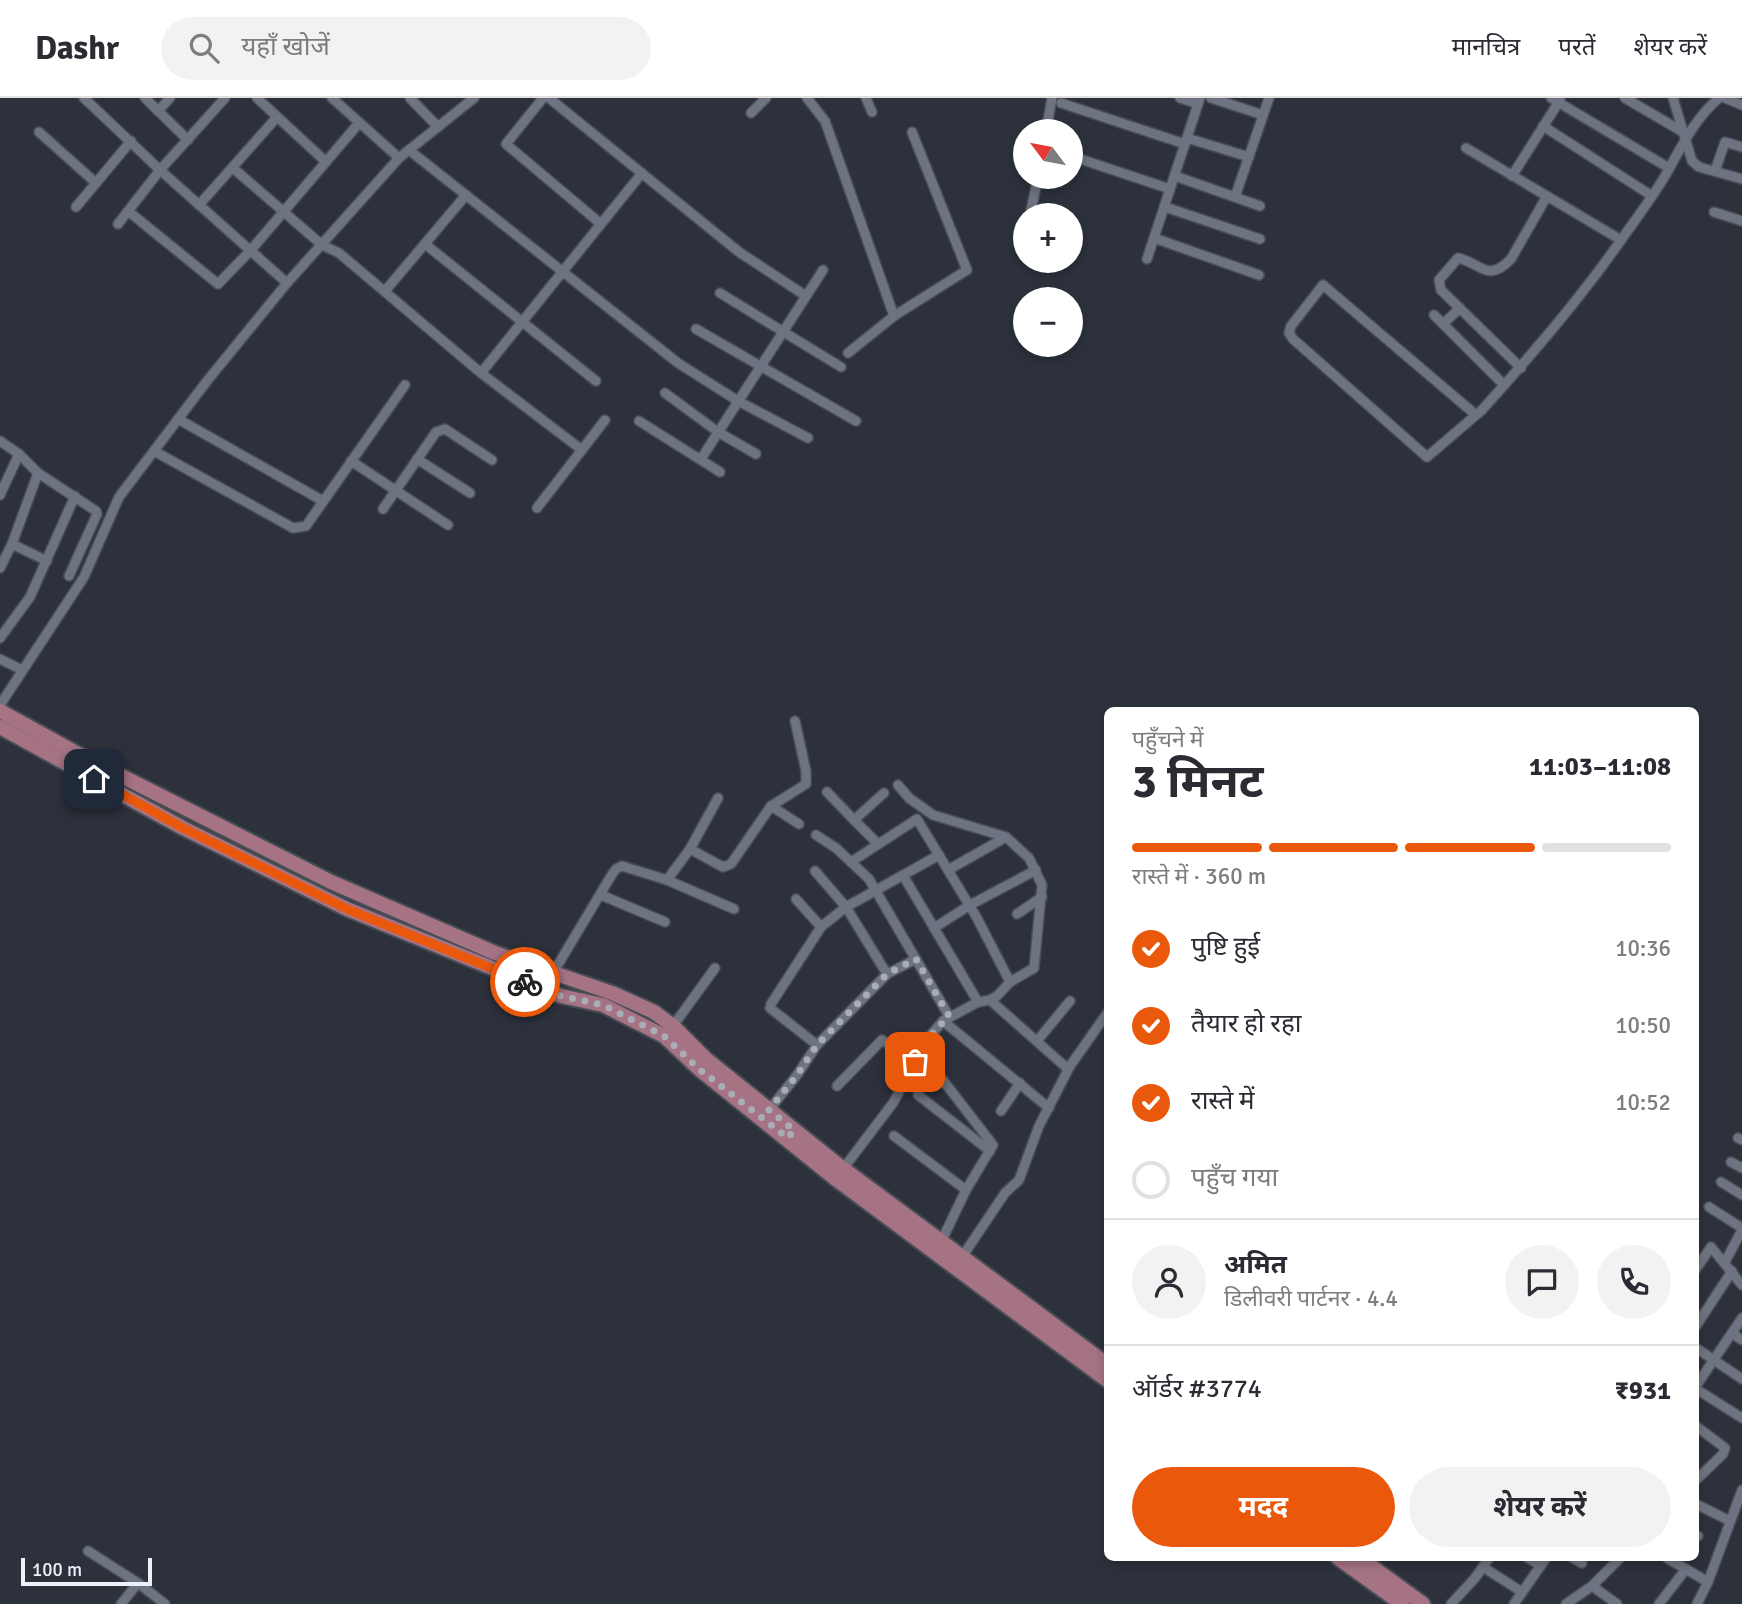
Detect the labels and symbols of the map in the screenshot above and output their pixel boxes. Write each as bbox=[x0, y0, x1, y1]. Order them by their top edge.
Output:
north arrow bbox=[1013, 119, 1083, 189]
pin bbox=[64, 749, 124, 809]
courier bbox=[490, 947, 560, 1017]
pin bbox=[885, 1032, 945, 1092]
scale bar bbox=[21, 1555, 152, 1587]

